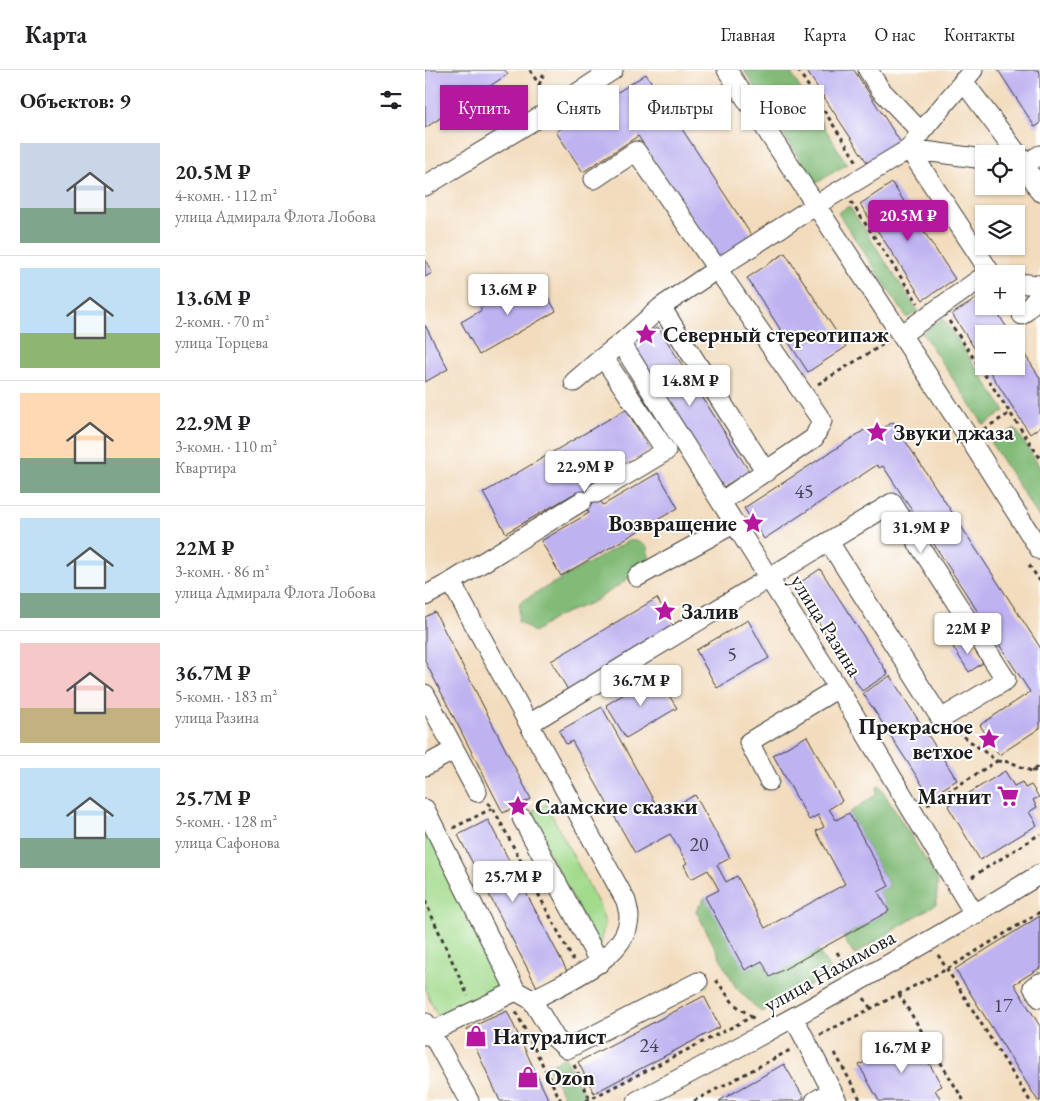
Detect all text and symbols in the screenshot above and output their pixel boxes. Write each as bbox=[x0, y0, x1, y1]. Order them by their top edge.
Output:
text: Карта bbox=[25, 19, 87, 50]
text: Главная bbox=[721, 23, 775, 46]
text: Карта bbox=[803, 23, 846, 46]
text: О нас bbox=[874, 23, 916, 46]
text: Контакты bbox=[944, 23, 1015, 46]
chip: Купить bbox=[440, 85, 528, 130]
chip: Снять bbox=[538, 85, 619, 130]
chip: Фильтры bbox=[629, 85, 731, 130]
chip: Новое bbox=[741, 85, 824, 130]
icon: filters bbox=[377, 86, 405, 114]
text: Объектов: 9 bbox=[20, 87, 131, 114]
map controls bbox=[975, 145, 1025, 375]
button: locate bbox=[975, 145, 1025, 195]
text: 20.5M ₽ bbox=[175, 158, 251, 185]
icon: home bbox=[60, 163, 120, 223]
text: 4-комн. · 112 m² bbox=[175, 185, 277, 206]
pin: 20.5M ₽ bbox=[862, 200, 954, 242]
text: 20.5M ₽ bbox=[879, 205, 937, 226]
button: layers bbox=[975, 205, 1025, 255]
text: улица Адмирала Флота Лобова bbox=[175, 206, 376, 227]
button: + bbox=[975, 265, 1025, 315]
pin: 13.6M ₽ bbox=[462, 274, 554, 316]
text: 13.6M ₽ bbox=[479, 279, 537, 300]
text: 13.6M ₽ bbox=[175, 284, 251, 311]
icon: home bbox=[60, 288, 120, 348]
text: 2-комн. · 70 m² bbox=[175, 311, 270, 332]
place label: Северный стереотипаж bbox=[663, 320, 890, 349]
place icon: Северный стереотипаж bbox=[633, 321, 659, 347]
button: − bbox=[975, 325, 1025, 375]
text: улица Торцева bbox=[175, 332, 268, 353]
pin: 14.8M ₽ bbox=[644, 364, 736, 407]
text: 14.8M ₽ bbox=[661, 370, 719, 391]
text: 22.9M ₽ bbox=[175, 409, 251, 436]
icon: home bbox=[60, 413, 120, 473]
place label: Звуки джаза bbox=[893, 418, 1014, 447]
place icon: Звуки джаза bbox=[864, 419, 890, 445]
text: 3-комн. · 110 m² bbox=[175, 436, 277, 457]
pin: 22.9M ₽ bbox=[539, 450, 631, 493]
text: 22.9M ₽ bbox=[556, 456, 614, 477]
text: Квартира bbox=[175, 457, 236, 478]
house number: 45 bbox=[794, 478, 814, 504]
place label: Возвращение bbox=[609, 509, 737, 538]
place icon: Возвращение bbox=[740, 510, 766, 536]
pin: 31.9M ₽ bbox=[875, 512, 967, 554]
text: 31.9M ₽ bbox=[892, 517, 950, 538]
text: 22M ₽ bbox=[175, 534, 234, 561]
icon: home bbox=[60, 538, 120, 598]
text: 3-комн. · 86 m² bbox=[175, 561, 270, 582]
street label: улица Разина bbox=[784, 569, 870, 682]
text: улица Адмирала Флота Лобова bbox=[175, 582, 376, 603]
place label: Залив bbox=[681, 597, 739, 626]
place icon: Залив bbox=[652, 598, 678, 624]
pin: 22M ₽ bbox=[933, 612, 1003, 655]
text: 22M ₽ bbox=[945, 618, 991, 639]
house number: 5 bbox=[727, 641, 737, 667]
text: 36.7M ₽ bbox=[175, 659, 251, 686]
icon: home bbox=[60, 663, 120, 723]
pin: 36.7M ₽ bbox=[595, 664, 687, 707]
text: 36.7M ₽ bbox=[612, 670, 670, 691]
text: 5-комн. · 183 m² bbox=[175, 686, 277, 707]
text: улица Разина bbox=[175, 707, 259, 728]
place label: Прекрасное ветхое bbox=[859, 712, 973, 766]
place icon: Прекрасное ветхое bbox=[976, 726, 1002, 752]
place label: Магнит bbox=[917, 782, 991, 811]
supermarket icon: Магнит bbox=[995, 783, 1021, 809]
text: 25.7M ₽ bbox=[175, 784, 251, 811]
icon: home bbox=[60, 788, 120, 848]
place label: Саамские сказки bbox=[535, 792, 698, 821]
place icon: Саамские сказки bbox=[505, 793, 531, 819]
text: 5-комн. · 128 m² bbox=[175, 811, 277, 832]
house number: 20 bbox=[689, 831, 709, 857]
text: улица Сафонова bbox=[175, 832, 280, 853]
pin: 25.7M ₽ bbox=[467, 860, 559, 903]
text: 25.7M ₽ bbox=[484, 866, 542, 887]
street label: улица Нахимова bbox=[758, 922, 900, 1019]
house number: 17 bbox=[993, 992, 1013, 1018]
place label: Натуралист bbox=[493, 1022, 606, 1051]
shop icon: Натуралист bbox=[463, 1023, 489, 1049]
house number: 24 bbox=[639, 1032, 659, 1058]
pin: 16.7M ₽ bbox=[856, 1032, 948, 1074]
text: 16.7M ₽ bbox=[873, 1037, 931, 1058]
place label: Ozon bbox=[545, 1063, 595, 1092]
shop icon: Ozon bbox=[515, 1064, 541, 1090]

